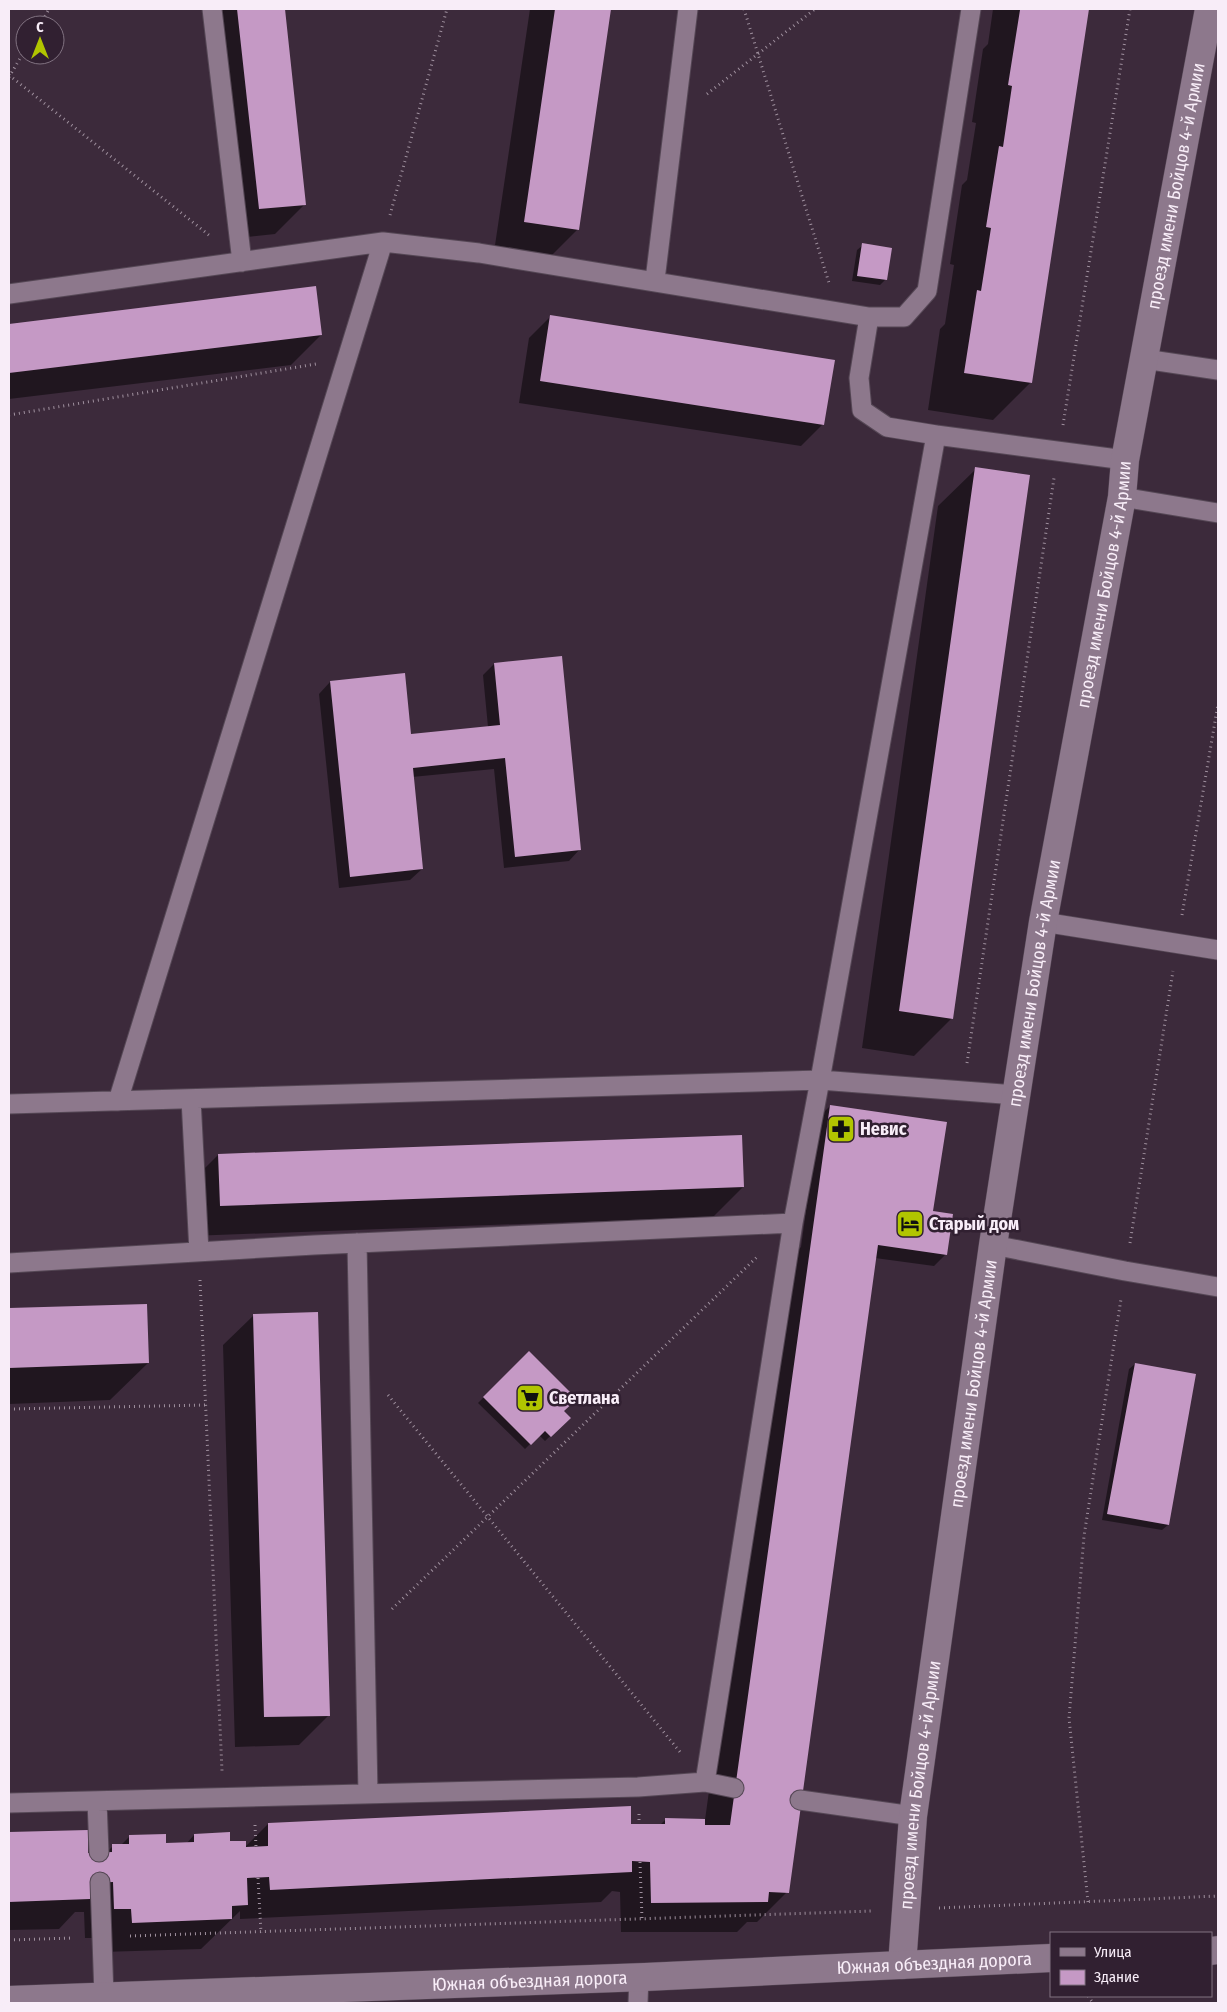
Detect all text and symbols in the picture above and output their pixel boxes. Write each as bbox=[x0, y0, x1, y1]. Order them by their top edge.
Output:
north arrow bbox=[15, 15, 65, 65]
text: С bbox=[36, 19, 44, 36]
street label: проезд имени Бойцов 4-й Армии bbox=[1142, 61, 1210, 311]
street label: проезд имени Бойцов 4-й Армии bbox=[1072, 460, 1136, 710]
street label: проезд имени Бойцов 4-й Армии bbox=[1004, 858, 1065, 1109]
pharmacy icon: Невис bbox=[826, 1114, 856, 1144]
place label: Невис bbox=[860, 1118, 907, 1140]
hotel icon: Старый дом bbox=[895, 1209, 925, 1239]
place label: Старый дом bbox=[929, 1213, 1019, 1235]
street label: проезд имени Бойцов 4-й Армии bbox=[945, 1258, 1002, 1509]
supermarket icon: Светлана bbox=[515, 1383, 545, 1413]
place label: Светлана bbox=[549, 1387, 620, 1409]
street label: проезд имени Бойцов 4-й Армии bbox=[895, 1659, 946, 1910]
legend bbox=[1050, 1932, 1212, 1997]
text: Улица bbox=[1093, 1943, 1132, 1961]
street label: Южная объездная дорога bbox=[836, 1948, 1033, 1979]
street label: Южная объездная дорога bbox=[432, 1967, 628, 1996]
text: Здание bbox=[1094, 1968, 1140, 1986]

